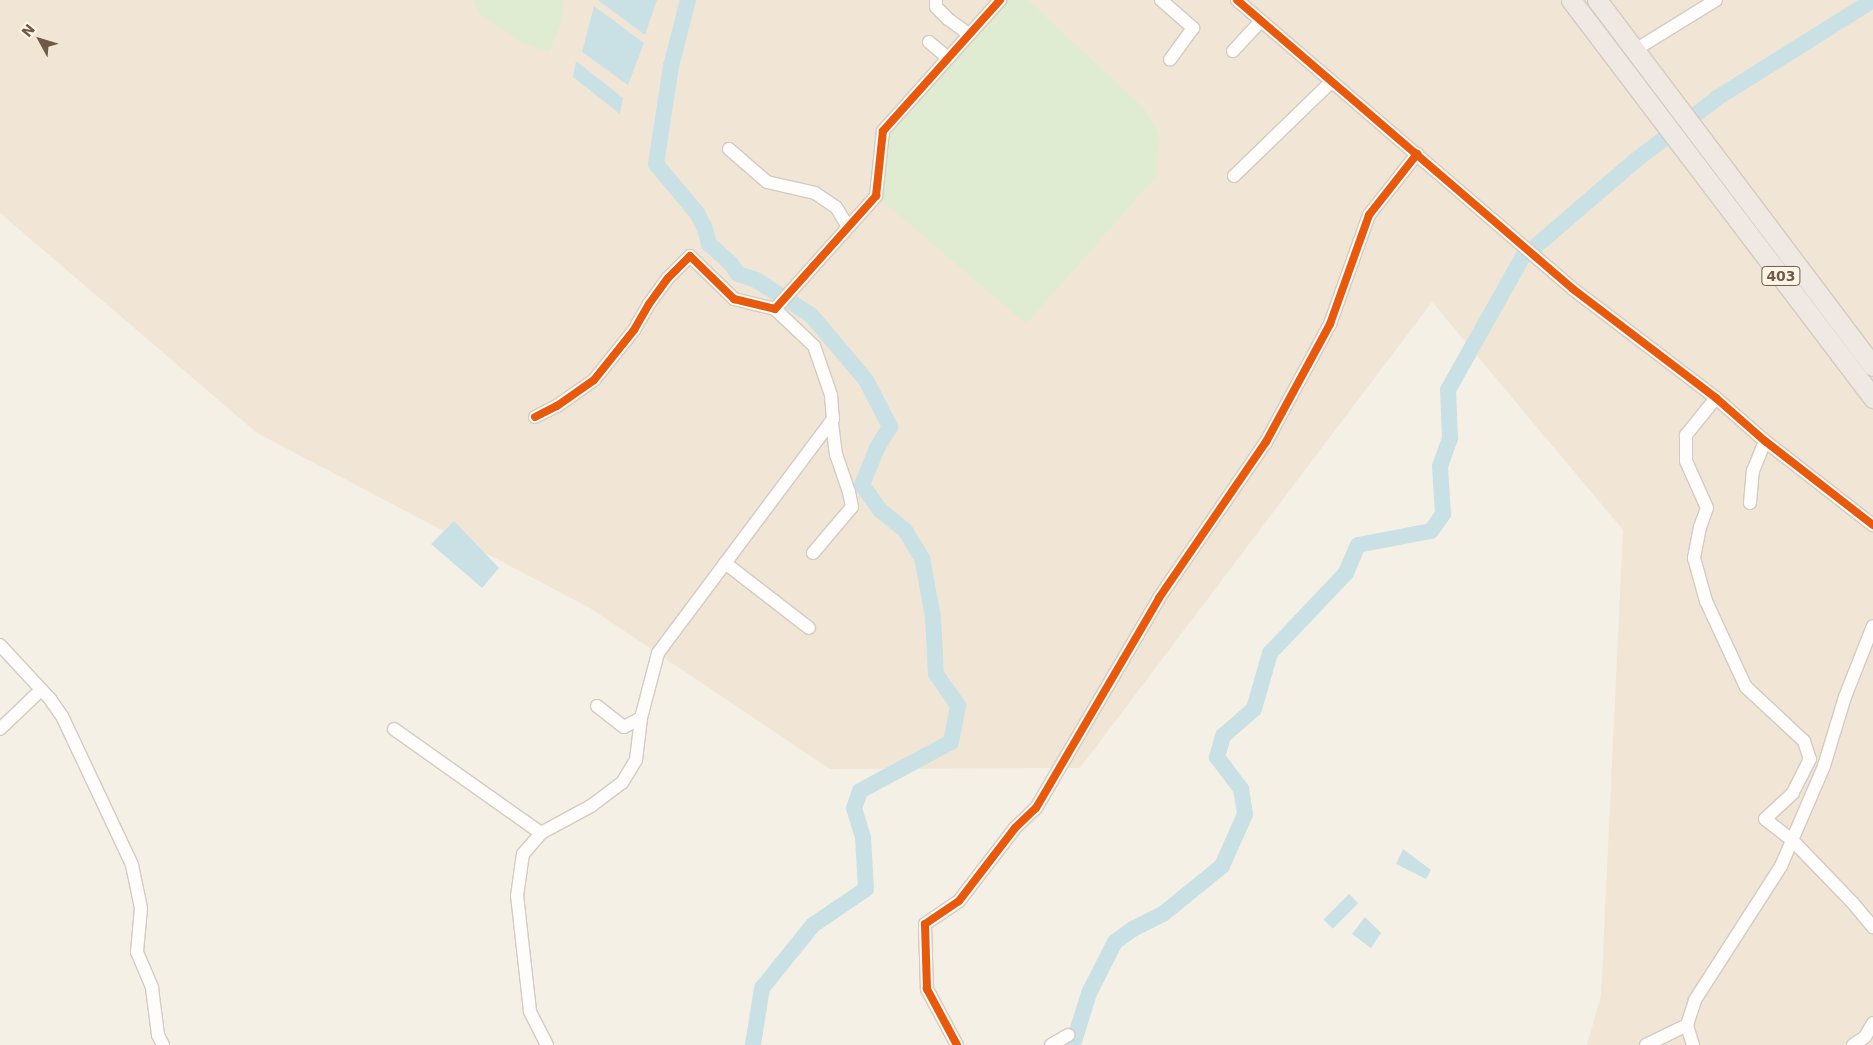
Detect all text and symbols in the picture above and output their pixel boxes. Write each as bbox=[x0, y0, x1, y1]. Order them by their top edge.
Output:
north arrow bbox=[15, 15, 65, 65]
text: N bbox=[18, 21, 38, 40]
road number: 403 bbox=[1761, 264, 1801, 288]

